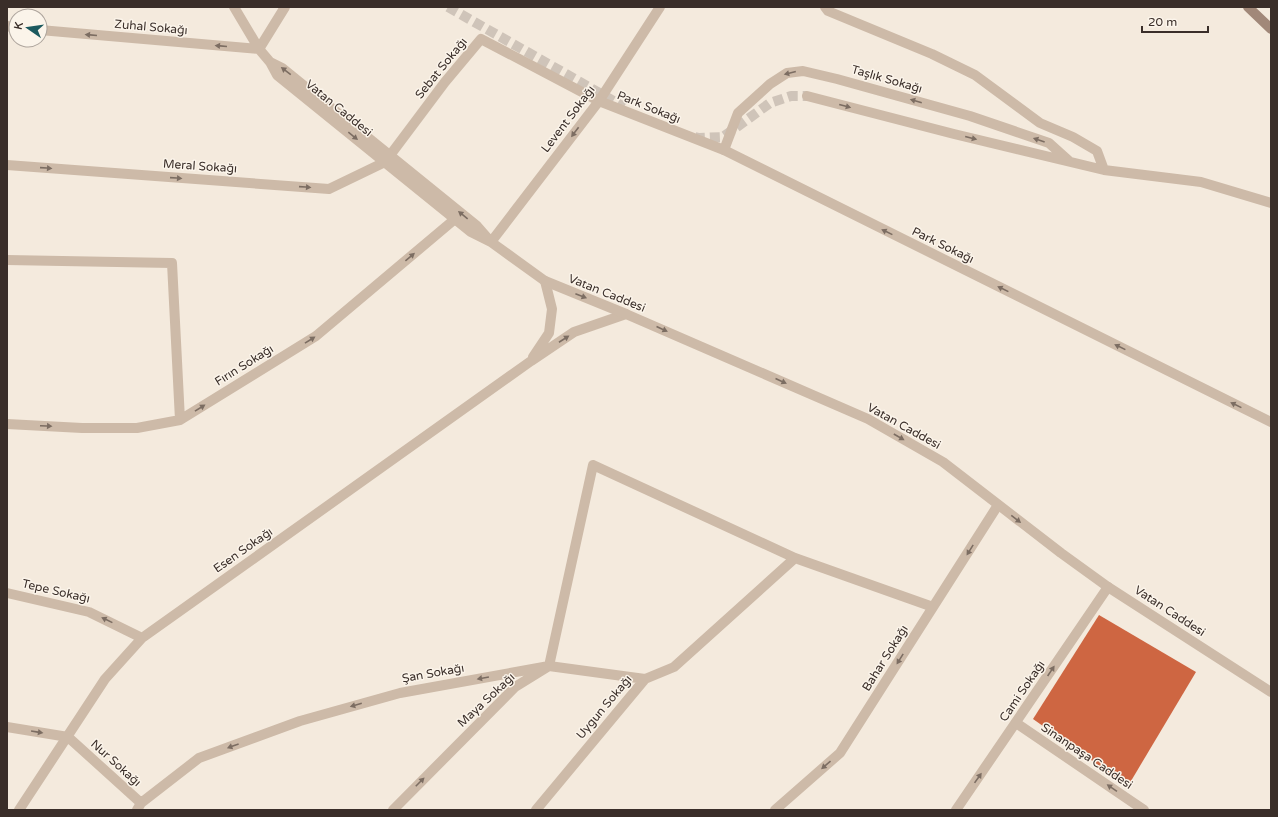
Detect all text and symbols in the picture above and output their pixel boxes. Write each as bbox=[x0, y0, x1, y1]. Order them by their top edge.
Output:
north arrow bbox=[8, 8, 48, 48]
scale bar bbox=[1142, 8, 1208, 34]
text: 20 m bbox=[1148, 15, 1177, 29]
street label: Zuhal Sokağı bbox=[114, 17, 188, 37]
text: K bbox=[12, 20, 26, 31]
one-way arrow bbox=[85, 31, 97, 38]
street label: Sebat Sokağı bbox=[412, 35, 470, 101]
one-way arrow bbox=[215, 42, 227, 49]
street label: Taşlık Sokağı bbox=[850, 62, 924, 96]
one-way arrow bbox=[281, 67, 292, 75]
one-way arrow bbox=[783, 71, 796, 77]
street label: Vatan Caddesi bbox=[303, 77, 375, 139]
street label: Levent Sokağı bbox=[538, 83, 598, 155]
street label: Park Sokağı bbox=[615, 88, 683, 126]
one-way arrow bbox=[909, 98, 921, 104]
one-way arrow bbox=[839, 103, 851, 109]
one-way arrow bbox=[571, 127, 580, 138]
one-way arrow bbox=[347, 132, 358, 141]
one-way arrow bbox=[964, 136, 977, 142]
one-way arrow bbox=[1033, 136, 1045, 142]
street label: Meral Sokağı bbox=[163, 156, 237, 176]
one-way arrow bbox=[40, 165, 52, 172]
one-way arrow bbox=[170, 174, 182, 181]
one-way arrow bbox=[299, 184, 311, 191]
one-way arrow bbox=[458, 211, 469, 219]
street label: Park Sokağı bbox=[910, 224, 976, 266]
one-way arrow bbox=[881, 228, 893, 235]
one-way arrow bbox=[405, 252, 416, 261]
street label: Vatan Caddesi bbox=[566, 271, 648, 315]
one-way arrow bbox=[997, 286, 1009, 292]
one-way arrow bbox=[575, 293, 587, 299]
one-way arrow bbox=[657, 326, 668, 332]
one-way arrow bbox=[304, 336, 316, 343]
one-way arrow bbox=[558, 336, 570, 343]
street label: Fırın Sokağı bbox=[212, 341, 276, 389]
one-way arrow bbox=[1114, 344, 1125, 350]
one-way arrow bbox=[776, 379, 788, 385]
street label: Vatan Caddesi bbox=[865, 400, 943, 452]
one-way arrow bbox=[1230, 402, 1242, 408]
one-way arrow bbox=[194, 404, 206, 411]
one-way arrow bbox=[40, 423, 52, 430]
one-way arrow bbox=[893, 433, 905, 440]
one-way arrow bbox=[1011, 515, 1022, 523]
street label: Esen Sokağı bbox=[211, 524, 275, 576]
one-way arrow bbox=[966, 544, 973, 555]
street label: Tepe Sokağı bbox=[21, 576, 91, 606]
street label: Vatan Caddesi bbox=[1132, 583, 1208, 639]
one-way arrow bbox=[101, 617, 113, 623]
street label: Bahar Sokağı bbox=[859, 622, 911, 694]
one-way arrow bbox=[896, 654, 904, 664]
street label: Cami Sokağı bbox=[996, 658, 1048, 724]
street label: Şan Sokağı bbox=[401, 661, 465, 685]
one-way arrow bbox=[1047, 665, 1055, 676]
street label: Maya Sokağı bbox=[455, 670, 517, 730]
street label: Uygun Sokağı bbox=[573, 672, 635, 742]
one-way arrow bbox=[477, 675, 489, 681]
one-way arrow bbox=[350, 702, 362, 708]
street label: Sinanpaşa Caddesi bbox=[1039, 720, 1135, 792]
one-way arrow bbox=[31, 729, 43, 735]
street label: Nur Sokağı bbox=[88, 737, 144, 789]
one-way arrow bbox=[226, 743, 238, 749]
one-way arrow bbox=[821, 761, 831, 770]
one-way arrow bbox=[974, 773, 982, 783]
one-way arrow bbox=[415, 777, 425, 787]
one-way arrow bbox=[1106, 784, 1117, 792]

